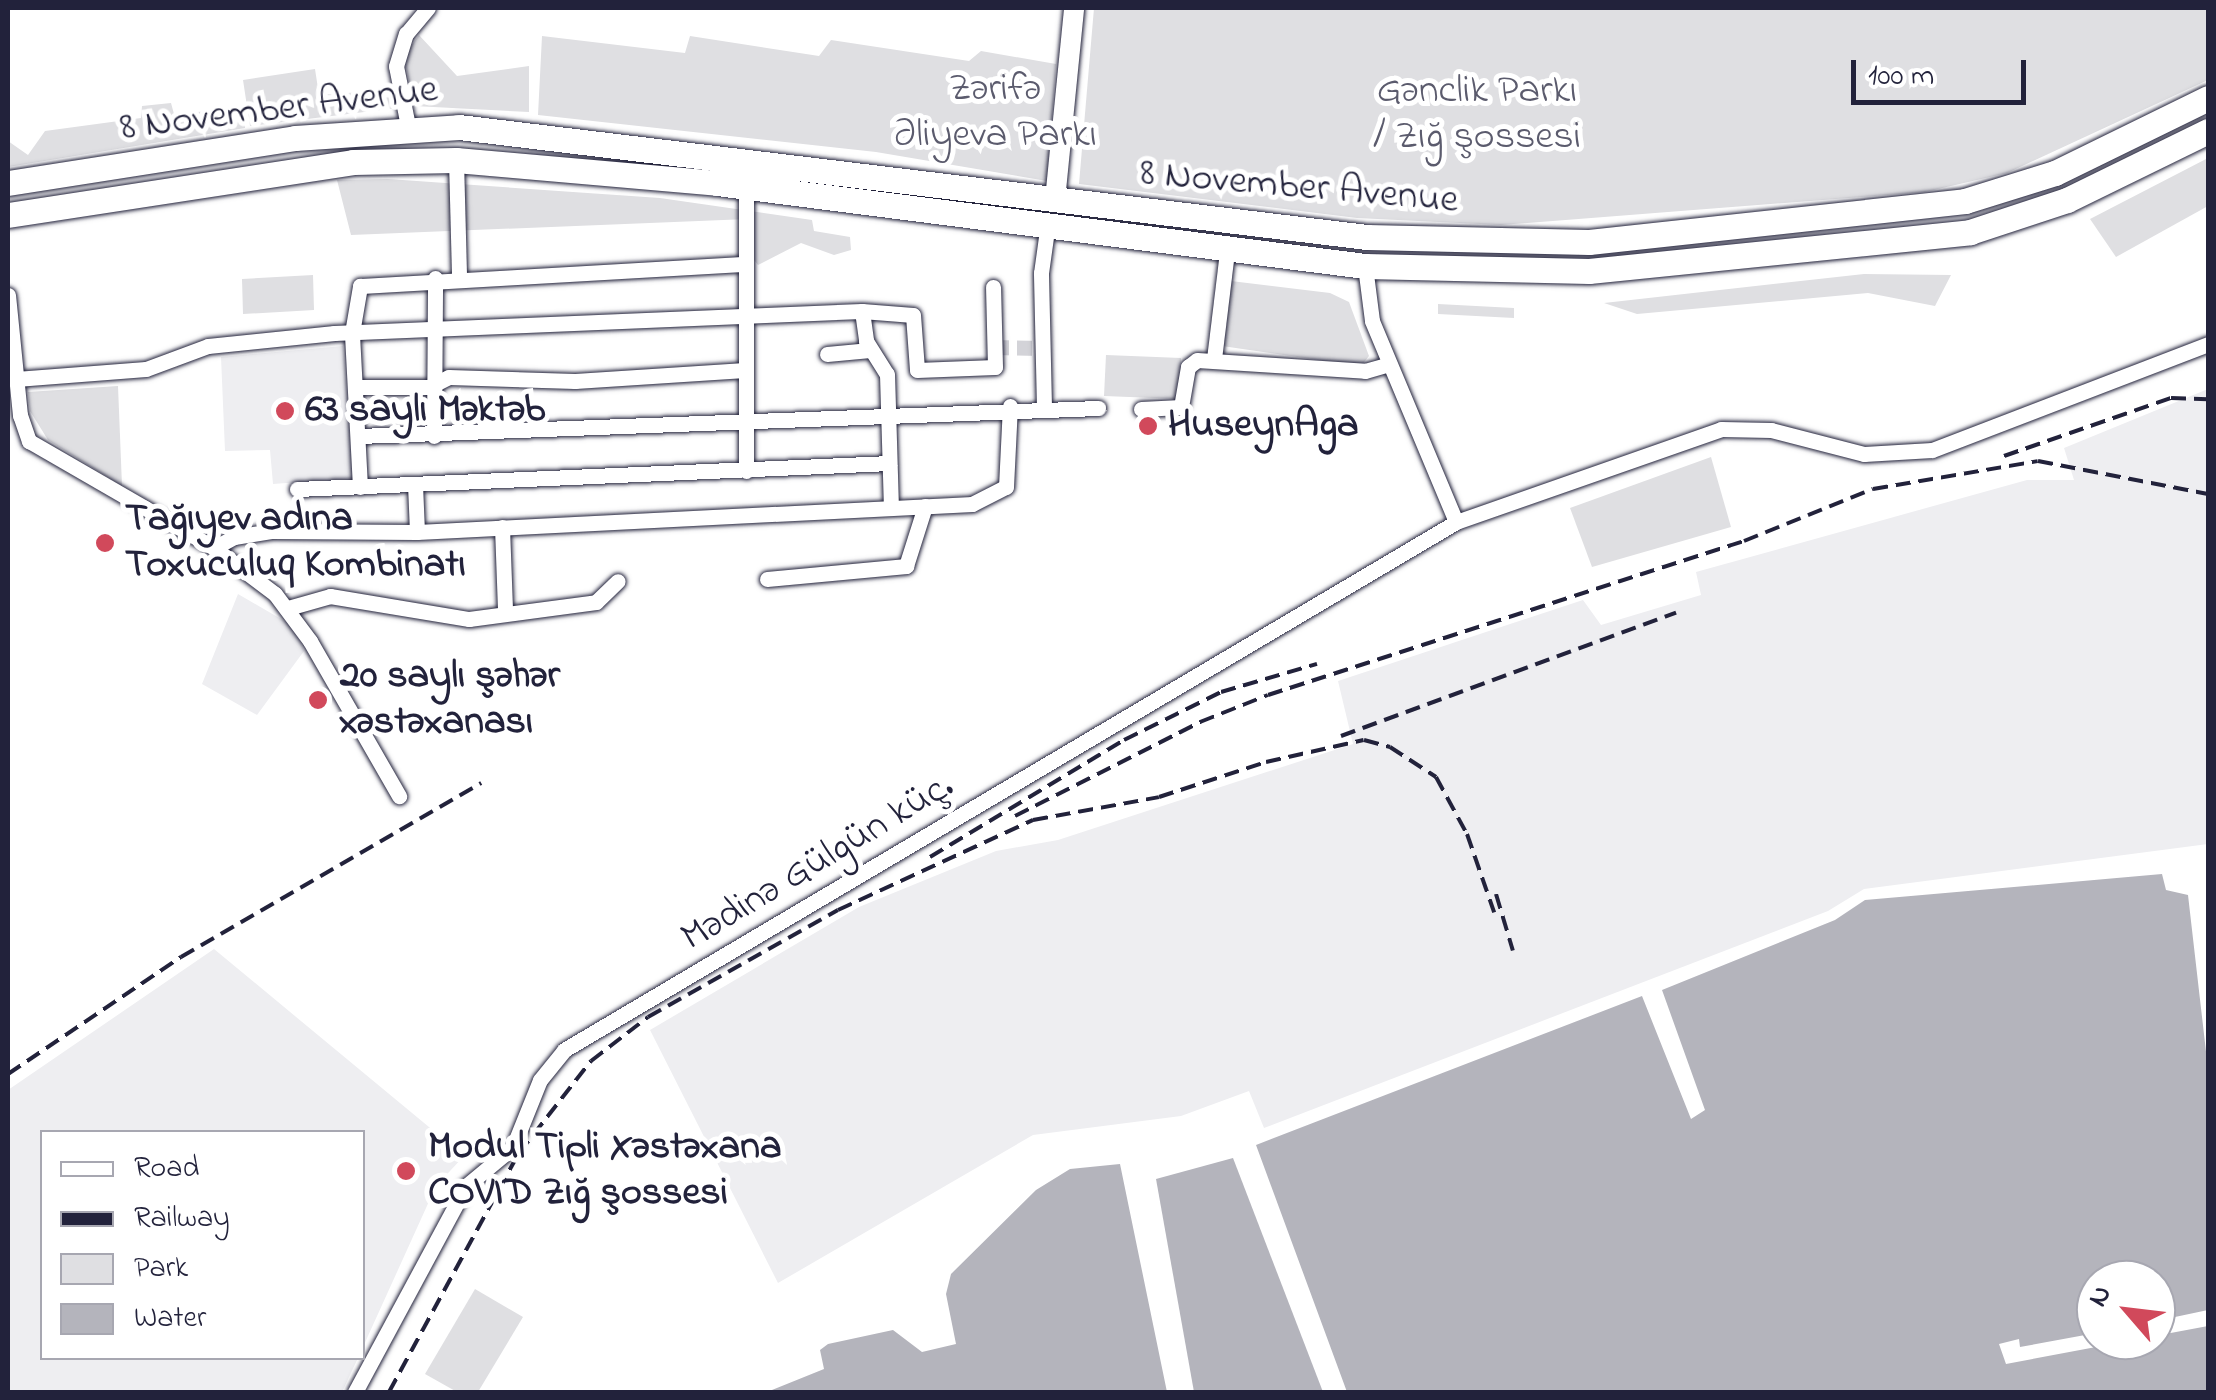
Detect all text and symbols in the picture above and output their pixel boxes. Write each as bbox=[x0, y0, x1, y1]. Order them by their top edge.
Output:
scale bar bbox=[1856, 40, 2031, 102]
text: 100 m bbox=[1868, 55, 1934, 99]
park label: Zərifə Əliyeva Parkı bbox=[893, 66, 1097, 160]
street label: 8 November Avenue bbox=[118, 67, 440, 153]
park label: Gənclik Parkı / Zığ şossesi bbox=[1373, 68, 1581, 162]
street label: 8 November Avenue bbox=[1138, 150, 1460, 226]
place label: 63 saylı Məktəb bbox=[305, 387, 545, 435]
marker: 63 saylı Məktəb bbox=[274, 400, 296, 422]
place label: HuseynAga bbox=[1168, 402, 1358, 450]
marker: HuseynAga bbox=[1137, 415, 1159, 437]
place label: Tağıyev adına Toxuculuq Kombinatı bbox=[125, 496, 466, 590]
marker: Tağıyev adına Toxuculuq Kombinatı bbox=[94, 532, 116, 554]
place label: 20 saylı şəhər xəstəxanası bbox=[340, 653, 560, 747]
marker: 20 saylı şəhər xəstəxanası bbox=[305, 687, 331, 713]
street label: Mədinə Gülgün küç. bbox=[673, 763, 963, 963]
place label: Modul Tipli Xəstəxana COVID Zığ şossesi bbox=[428, 1124, 781, 1218]
legend bbox=[40, 1130, 365, 1360]
text: Road bbox=[134, 1147, 199, 1191]
marker: Modul Tipli Xəstəxana COVID Zığ şossesi bbox=[393, 1158, 419, 1184]
text: Railway bbox=[134, 1197, 230, 1241]
text: Park bbox=[134, 1247, 188, 1291]
north arrow bbox=[2076, 1260, 2176, 1360]
text: N bbox=[2078, 1279, 2123, 1315]
text: Water bbox=[134, 1297, 206, 1341]

